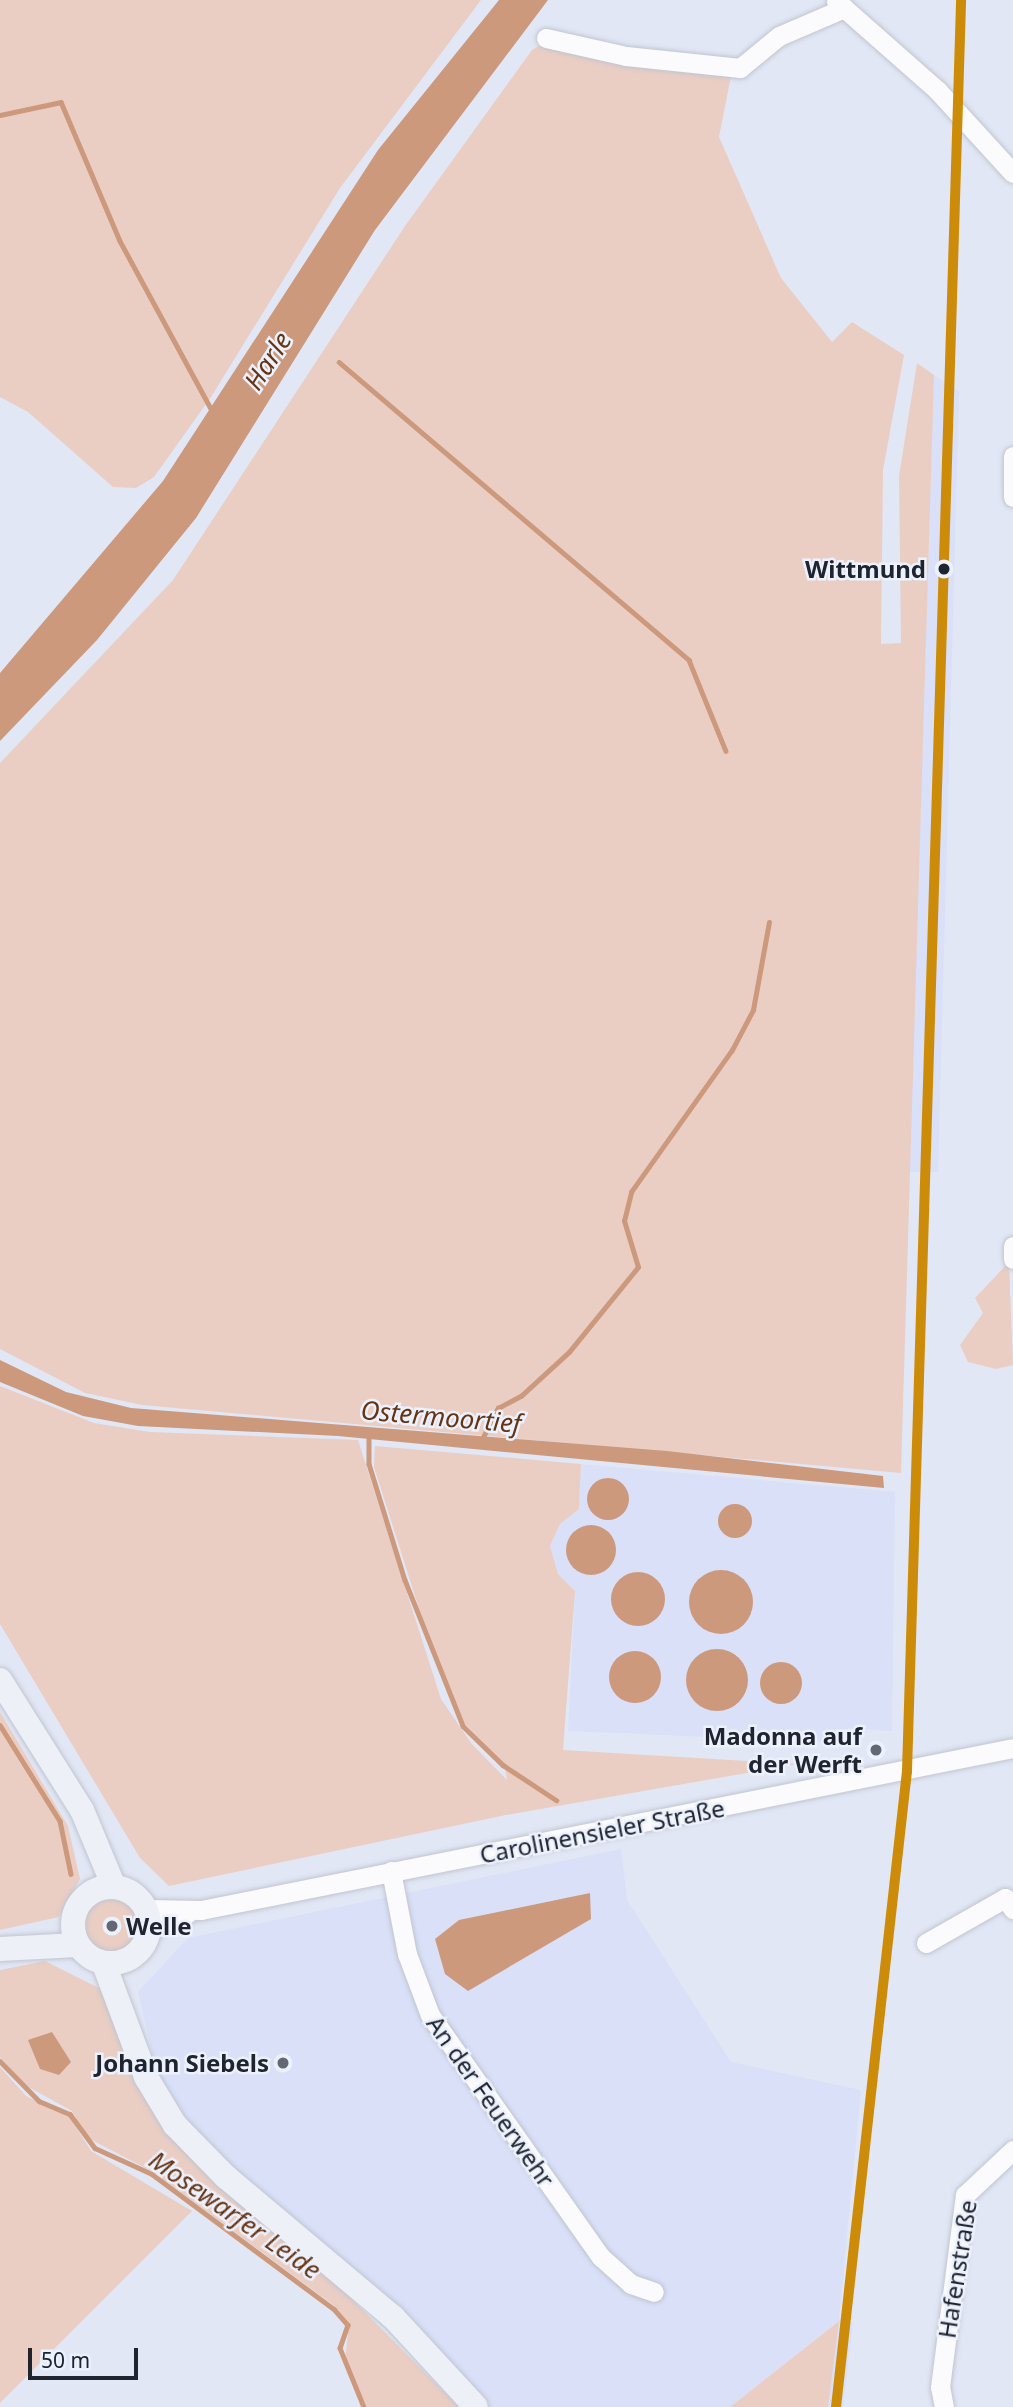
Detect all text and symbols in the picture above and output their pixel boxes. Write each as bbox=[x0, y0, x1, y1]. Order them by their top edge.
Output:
water label: Harle bbox=[238, 326, 298, 396]
place label: Wittmund bbox=[805, 555, 926, 583]
marker: Wittmund bbox=[933, 558, 955, 580]
water label: Ostermoortief bbox=[360, 1394, 522, 1440]
place label: Madonna auf der Werft bbox=[704, 1722, 862, 1778]
marker: Madonna auf der Werft bbox=[868, 1742, 884, 1758]
street label: Carolinensieler Straße bbox=[477, 1793, 727, 1869]
place label: Welle bbox=[126, 1912, 192, 1940]
marker: Welle bbox=[104, 1918, 120, 1934]
street label: An der Feuerwehr bbox=[421, 2010, 561, 2192]
place label: Johann Siebels bbox=[95, 2049, 269, 2077]
marker: Johann Siebels bbox=[275, 2055, 291, 2071]
water label: Mosewarfer Leide bbox=[143, 2144, 327, 2286]
street label: Hafenstraße bbox=[932, 2198, 982, 2340]
scale bar bbox=[32, 2334, 142, 2378]
text: 50 m bbox=[41, 2346, 90, 2374]

